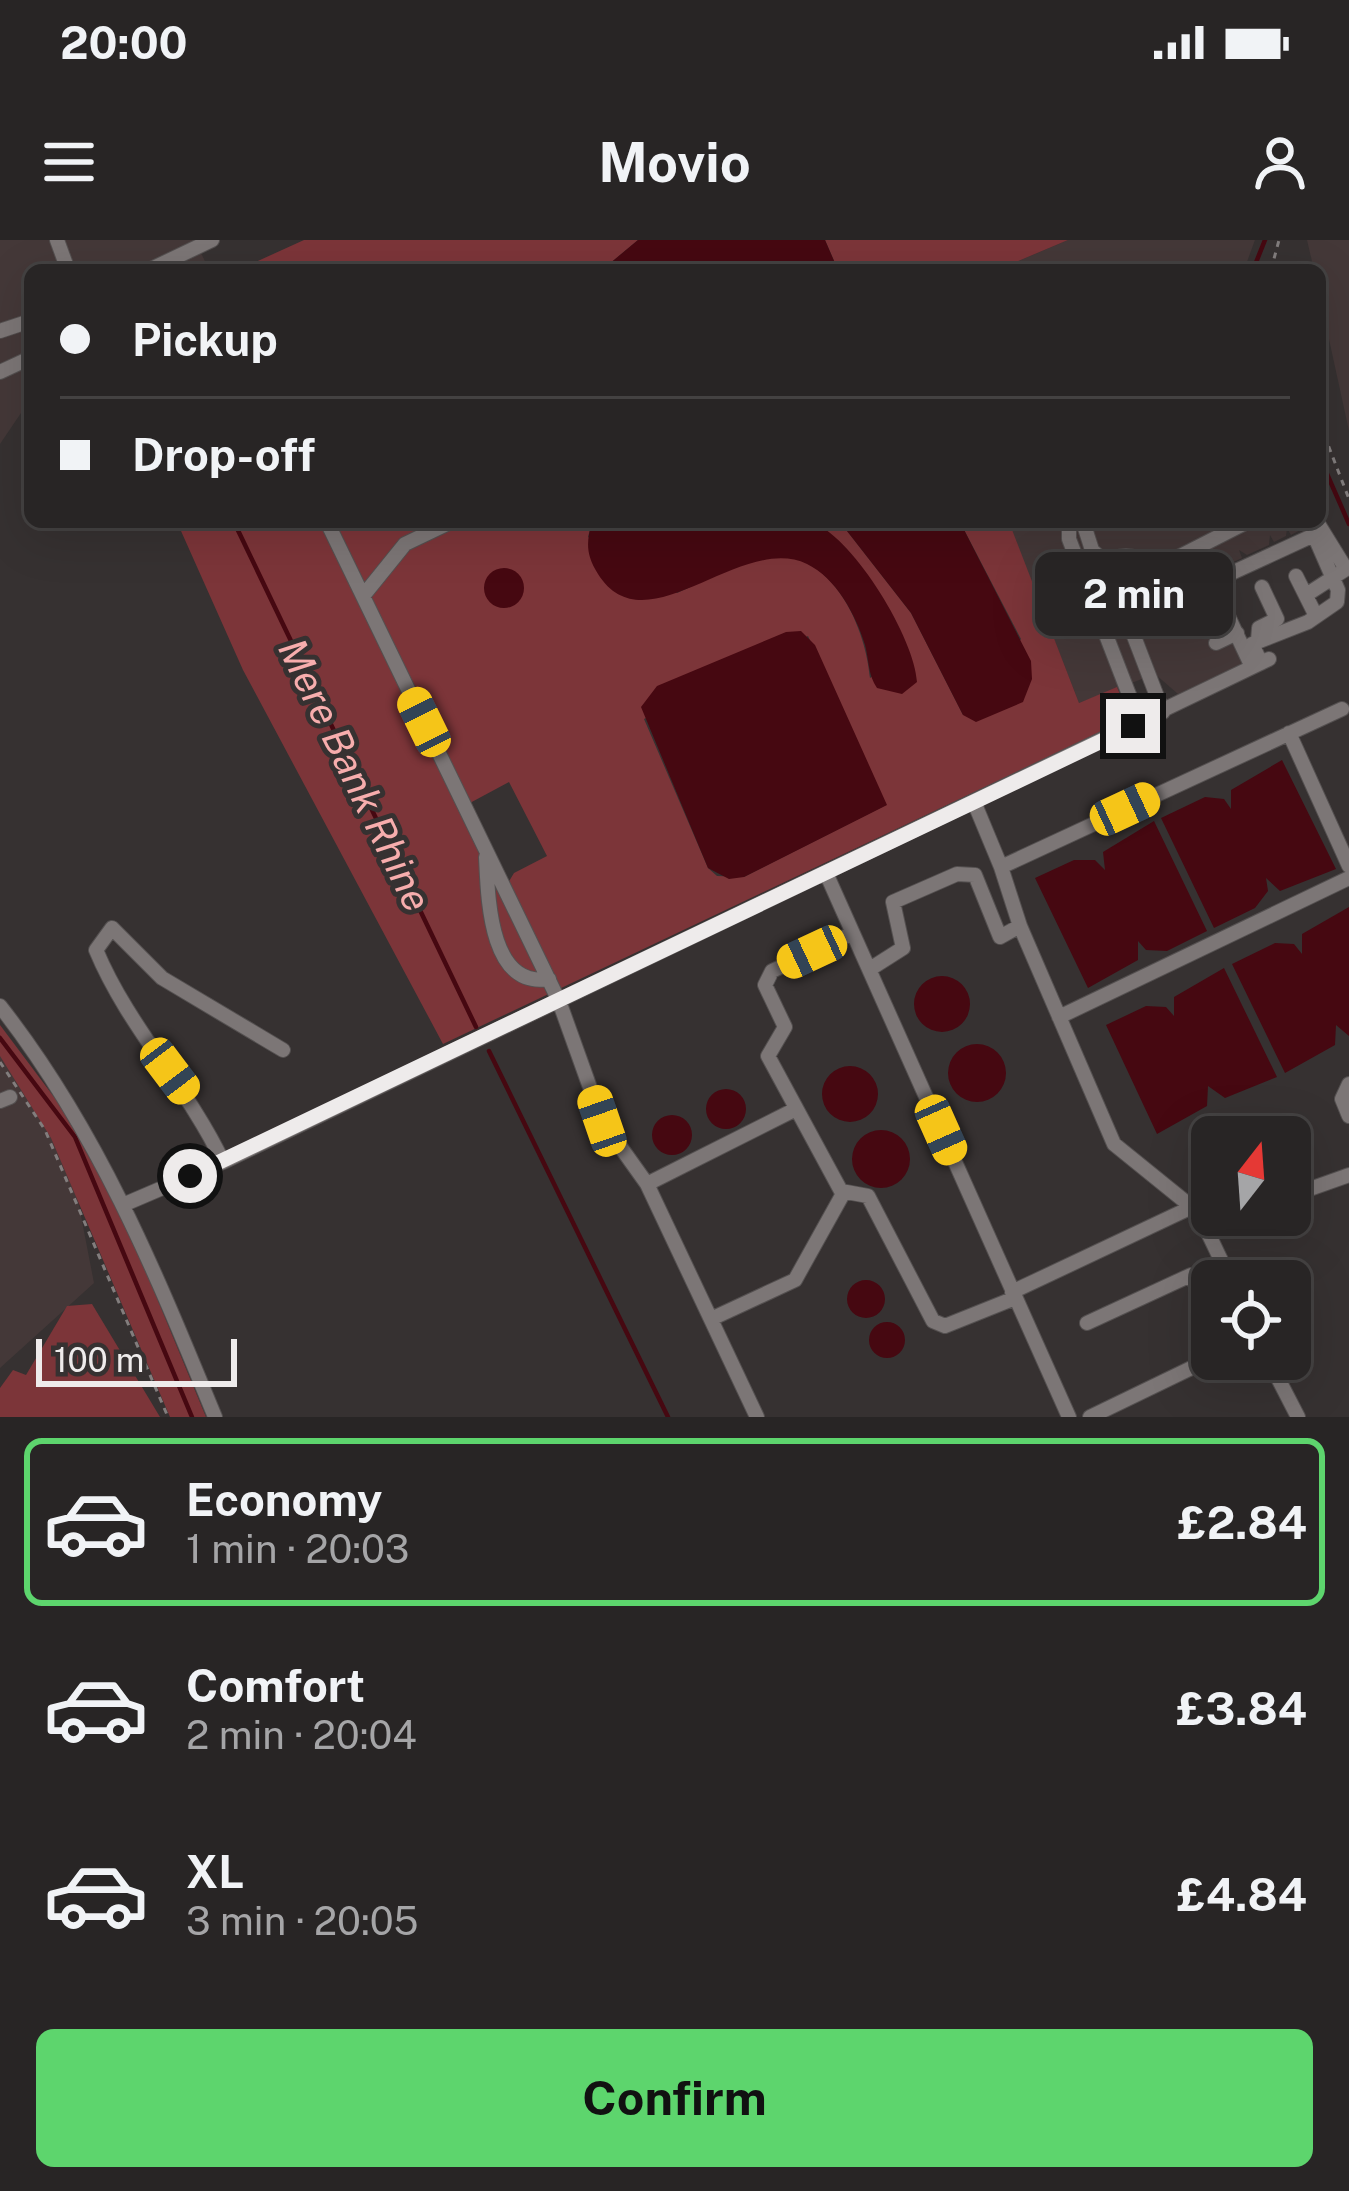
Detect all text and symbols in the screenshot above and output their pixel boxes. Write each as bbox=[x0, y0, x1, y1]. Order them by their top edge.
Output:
text: 20:00 bbox=[60, 16, 188, 69]
icon: menu bbox=[36, 129, 102, 195]
icon: person bbox=[1247, 129, 1313, 195]
text: Movio bbox=[598, 131, 751, 194]
text: Pickup bbox=[132, 313, 278, 366]
text: Drop-off bbox=[132, 428, 315, 481]
callout: 2 min bbox=[1034, 552, 1232, 636]
text: 2 min bbox=[1083, 571, 1185, 617]
water label: Mere Bank Rhine bbox=[269, 631, 441, 919]
car bbox=[392, 682, 456, 762]
route end bbox=[1106, 699, 1160, 753]
car bbox=[1085, 777, 1165, 841]
car bbox=[772, 920, 852, 984]
car bbox=[134, 1031, 206, 1111]
car bbox=[573, 1081, 631, 1161]
car bbox=[910, 1090, 972, 1170]
north arrow bbox=[1191, 1116, 1311, 1236]
map controls bbox=[1191, 1116, 1311, 1380]
route start bbox=[163, 1149, 217, 1203]
button: locate bbox=[1191, 1260, 1311, 1380]
scale bar bbox=[36, 1333, 237, 1386]
text: 100 m bbox=[54, 1341, 144, 1379]
icon: car bbox=[42, 1468, 150, 1576]
text: Economy bbox=[186, 1473, 382, 1526]
text: £2.84 bbox=[1178, 1496, 1307, 1549]
text: 1 min · 20:03 bbox=[186, 1526, 409, 1572]
icon: car bbox=[42, 1654, 150, 1762]
text: Comfort bbox=[186, 1659, 365, 1712]
text: £3.84 bbox=[1176, 1682, 1307, 1735]
text: 2 min · 20:04 bbox=[186, 1712, 417, 1758]
icon: car bbox=[42, 1840, 150, 1948]
text: XL bbox=[186, 1845, 244, 1898]
text: £4.84 bbox=[1177, 1868, 1307, 1921]
text: 3 min · 20:05 bbox=[186, 1898, 419, 1944]
button: Confirm bbox=[36, 2029, 1313, 2167]

